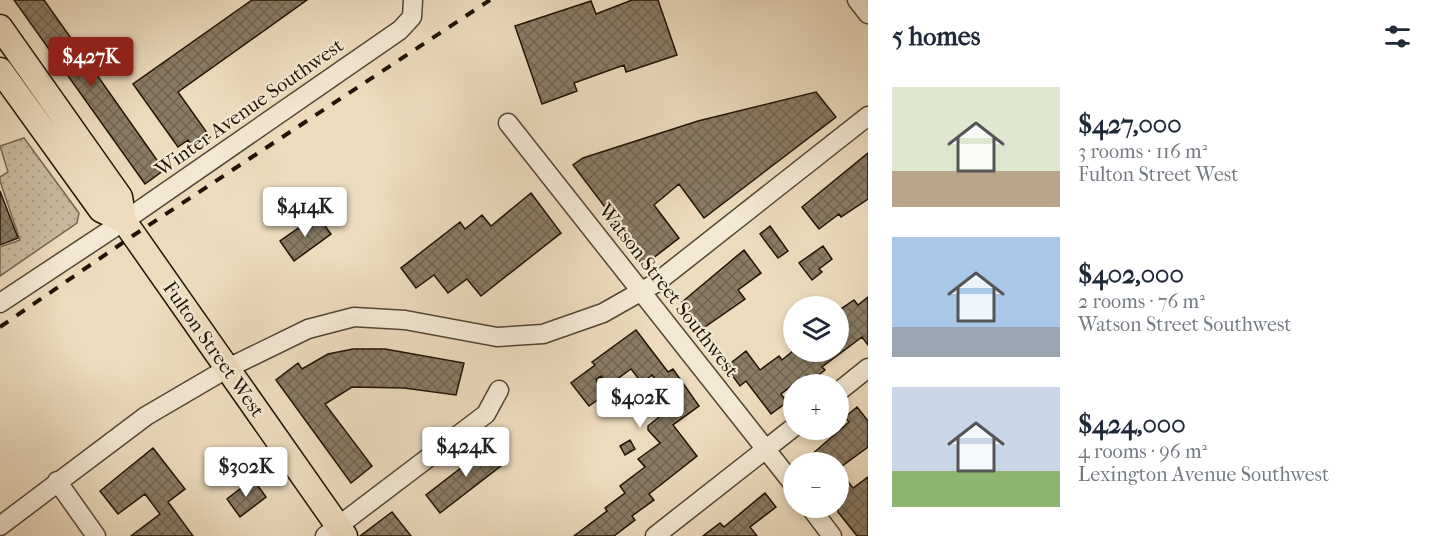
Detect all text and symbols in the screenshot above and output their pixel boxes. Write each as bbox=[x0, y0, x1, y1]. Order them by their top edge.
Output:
icon: filters bbox=[1381, 20, 1414, 53]
text: 5 homes bbox=[892, 21, 980, 52]
street label: Winter Avenue Southwest bbox=[150, 34, 348, 182]
pin: $427K bbox=[49, 37, 133, 88]
text: $427K bbox=[62, 45, 120, 68]
text: $427,000 bbox=[1078, 109, 1182, 140]
icon: home bbox=[940, 111, 1012, 183]
text: 3 rooms · 116 m² bbox=[1078, 140, 1207, 163]
text: Fulton Street West bbox=[1078, 163, 1238, 186]
pin: $414K bbox=[263, 187, 347, 238]
text: $414K bbox=[277, 195, 333, 218]
street label: Watson Street Southwest bbox=[593, 198, 743, 381]
text: $402,000 bbox=[1078, 259, 1184, 290]
icon: home bbox=[940, 261, 1012, 333]
street label: Fulton Street West bbox=[158, 277, 269, 422]
text: 2 rooms · 76 m² bbox=[1078, 290, 1205, 313]
map controls bbox=[783, 296, 849, 518]
button: layers bbox=[783, 296, 849, 362]
text: Watson Street Southwest bbox=[1078, 313, 1291, 336]
button: + bbox=[783, 374, 849, 440]
pin: $402K bbox=[598, 378, 682, 429]
text: $402K bbox=[611, 386, 669, 409]
text: $424,000 bbox=[1078, 409, 1185, 440]
icon: home bbox=[940, 411, 1012, 483]
pin: $424K bbox=[424, 427, 508, 478]
text: $424K bbox=[436, 435, 496, 458]
text: 4 rooms · 96 m² bbox=[1078, 440, 1207, 463]
pin: $302K bbox=[204, 447, 288, 498]
button: − bbox=[783, 452, 849, 518]
text: $302K bbox=[218, 455, 274, 478]
text: Lexington Avenue Southwest bbox=[1078, 463, 1329, 486]

